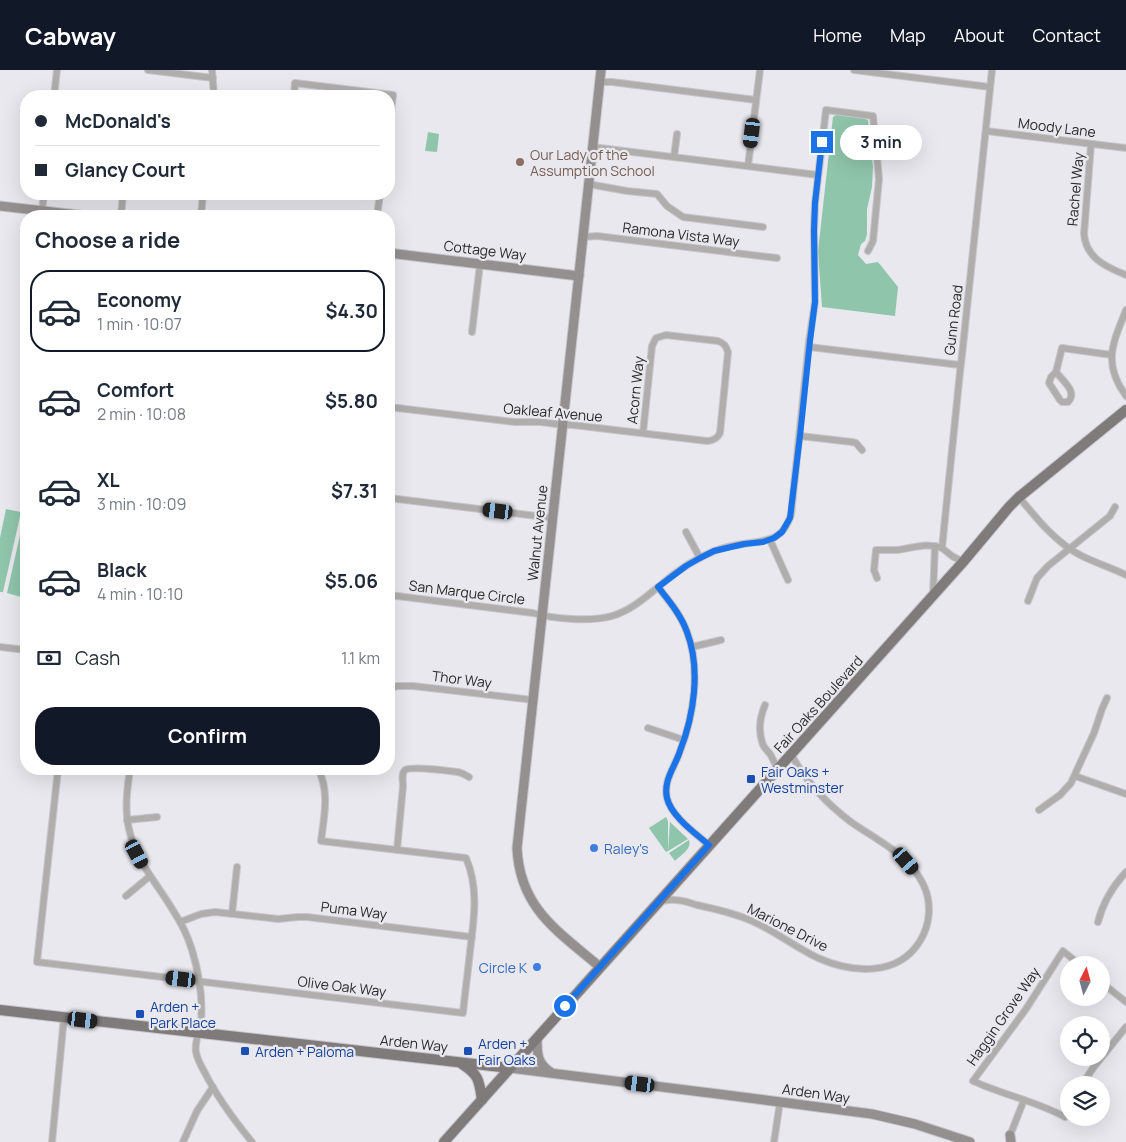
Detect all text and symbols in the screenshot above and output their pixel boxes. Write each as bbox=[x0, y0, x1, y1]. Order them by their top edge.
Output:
text: Cabway bbox=[25, 19, 116, 52]
text: Home bbox=[813, 23, 862, 47]
text: Map bbox=[890, 23, 926, 47]
text: About bbox=[954, 23, 1004, 47]
text: Contact bbox=[1032, 23, 1101, 47]
text: McDonald's bbox=[65, 108, 171, 134]
street label: Moody Lane bbox=[1017, 113, 1097, 141]
car bbox=[742, 117, 761, 149]
callout: 3 min bbox=[840, 124, 922, 160]
route end bbox=[811, 131, 833, 153]
text: 3 min bbox=[860, 131, 902, 153]
place label: Our Lady of the Assumption School bbox=[530, 145, 655, 180]
street label: Rachel Way bbox=[1062, 151, 1088, 227]
marker: Our Lady of the Assumption School bbox=[514, 156, 526, 168]
text: Glancy Court bbox=[65, 157, 185, 183]
street label: Ramona Vista Way bbox=[621, 217, 741, 251]
text: Choose a ride bbox=[35, 225, 180, 255]
street label: Cottage Way bbox=[443, 236, 528, 265]
street label: Gunn Road bbox=[939, 284, 967, 356]
text: Economy bbox=[97, 287, 181, 313]
icon: car bbox=[37, 289, 82, 334]
text: $4.30 bbox=[326, 298, 378, 324]
text: 1 min · 10:07 bbox=[97, 313, 182, 335]
street label: Acorn Way bbox=[622, 355, 648, 425]
text: Comfort bbox=[97, 377, 174, 403]
icon: car bbox=[37, 379, 82, 424]
text: $5.80 bbox=[325, 388, 378, 414]
street label: Oakleaf Avenue bbox=[503, 398, 603, 426]
text: 2 min · 10:08 bbox=[97, 403, 186, 425]
text: XL bbox=[97, 467, 120, 493]
icon: car bbox=[37, 469, 82, 514]
text: $7.31 bbox=[331, 478, 378, 504]
street label: Walnut Avenue bbox=[523, 484, 551, 582]
text: 3 min · 10:09 bbox=[97, 493, 186, 515]
car bbox=[482, 502, 513, 520]
text: Black bbox=[97, 557, 146, 583]
icon: car bbox=[37, 559, 82, 604]
text: $5.06 bbox=[325, 568, 378, 594]
street label: San Marque Circle bbox=[408, 575, 526, 609]
text: 4 min · 10:10 bbox=[97, 583, 183, 605]
icon: cash bbox=[35, 644, 63, 672]
text: Cash bbox=[75, 645, 120, 671]
text: 1.1 km bbox=[341, 647, 380, 669]
street label: Fair Oaks Boulevard bbox=[769, 651, 867, 757]
street label: Thor Way bbox=[431, 666, 494, 692]
button: Confirm bbox=[35, 707, 380, 765]
place label: Fair Oaks + Westminster bbox=[761, 762, 844, 797]
marker: Fair Oaks + Westminster bbox=[745, 773, 757, 785]
car bbox=[123, 837, 150, 871]
place label: Raley's bbox=[604, 839, 649, 858]
marker: Raley's bbox=[588, 842, 600, 854]
car bbox=[890, 845, 921, 877]
street label: Puma Way bbox=[320, 897, 389, 924]
street label: Marione Drive bbox=[744, 899, 832, 955]
north arrow bbox=[1060, 956, 1110, 1006]
map controls bbox=[1060, 956, 1110, 1126]
place label: Circle K bbox=[479, 958, 528, 977]
marker: Circle K bbox=[531, 961, 543, 973]
street label: Haggin Grove Way bbox=[962, 962, 1044, 1069]
car bbox=[165, 970, 196, 988]
street label: Olive Oak Way bbox=[297, 971, 388, 1001]
route start bbox=[554, 995, 576, 1017]
place label: Arden + Park Place bbox=[150, 997, 216, 1032]
marker: Arden + Park Place bbox=[134, 1008, 146, 1020]
car bbox=[67, 1011, 98, 1029]
button: locate bbox=[1060, 1016, 1110, 1066]
street label: Arden Way bbox=[379, 1030, 450, 1056]
place label: Arden + Fair Oaks bbox=[478, 1034, 536, 1069]
place label: Arden + Paloma bbox=[255, 1042, 354, 1061]
marker: Arden + Paloma bbox=[239, 1045, 251, 1057]
marker: Arden + Fair Oaks bbox=[462, 1045, 474, 1057]
car bbox=[624, 1075, 655, 1093]
button: layers bbox=[1060, 1076, 1110, 1126]
street label: Arden Way bbox=[781, 1079, 852, 1107]

